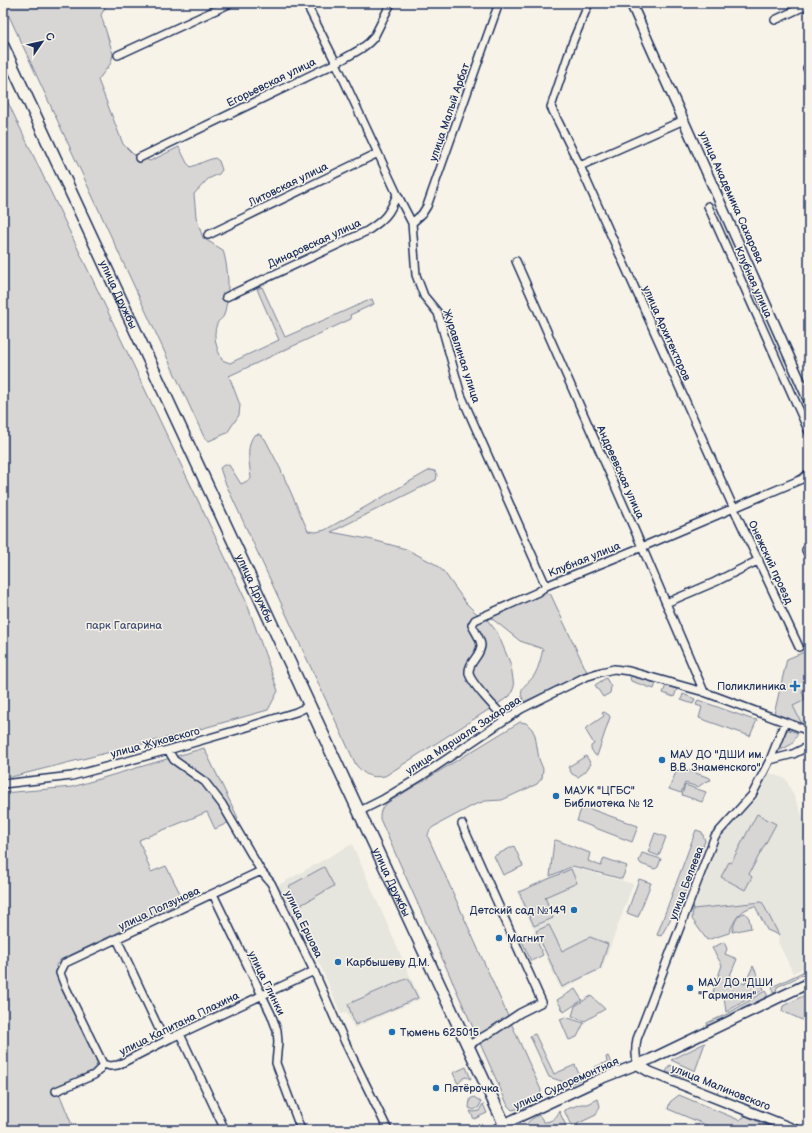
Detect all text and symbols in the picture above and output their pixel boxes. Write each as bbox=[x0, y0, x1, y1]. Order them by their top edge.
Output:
north arrow bbox=[22, 22, 62, 62]
text: С bbox=[42, 30, 58, 44]
street label: Егорьевская улица bbox=[225, 55, 318, 110]
street label: улица Малый Арбат bbox=[427, 61, 472, 163]
street label: улица Академика Сахарова bbox=[697, 129, 767, 266]
street label: Литовская улица bbox=[246, 159, 330, 210]
street label: Динаровская улица bbox=[265, 216, 363, 271]
street label: Клубная улица bbox=[732, 245, 775, 320]
street label: улица Дружбы bbox=[97, 258, 140, 331]
street label: улица Архитекторов bbox=[640, 284, 693, 383]
street label: Журавлиная улица bbox=[440, 308, 483, 405]
street label: Андреевская улица bbox=[594, 423, 647, 521]
street label: Онежский проезд bbox=[745, 518, 796, 606]
street label: Клубная улица bbox=[546, 539, 623, 580]
street label: улица Дружбы bbox=[233, 552, 276, 625]
park label: парк Гагарина bbox=[86, 619, 163, 632]
place label: Поликлиника bbox=[717, 680, 786, 693]
marker: Поликлиника bbox=[789, 680, 801, 692]
street label: улица Маршала Захарова bbox=[403, 693, 524, 778]
street label: улица Жуковского bbox=[109, 724, 201, 761]
place label: МАУ ДО "ДШИ им. В.В. Знаменского" bbox=[670, 748, 764, 774]
marker: МАУ ДО "ДШИ им. В.В. Знаменского" bbox=[657, 755, 667, 765]
place label: МАУК "ЦГБС" Библиотека № 12 bbox=[564, 784, 654, 810]
marker: МАУК "ЦГБС" Библиотека № 12 bbox=[551, 791, 561, 801]
street label: улица Беляева bbox=[666, 844, 707, 922]
street label: улица Дружбы bbox=[370, 846, 413, 919]
street label: улица Ползунова bbox=[117, 884, 202, 933]
street label: улица Ершова bbox=[282, 888, 326, 960]
place label: Детский сад №149 bbox=[470, 904, 566, 917]
marker: Детский сад №149 bbox=[569, 905, 579, 915]
place label: Магнит bbox=[507, 932, 544, 945]
marker: Магнит bbox=[494, 933, 504, 943]
street label: улица Глинки bbox=[245, 949, 288, 1018]
place label: Карбышеву Д.М. bbox=[346, 956, 429, 969]
marker: Карбышеву Д.М. bbox=[333, 957, 343, 967]
place label: МАУ ДО "ДШИ "Гармония" bbox=[698, 976, 773, 1002]
marker: МАУ ДО "ДШИ "Гармония" bbox=[685, 983, 695, 993]
street label: улица Капитана Плахина bbox=[117, 989, 242, 1058]
place label: Тюмень 625015 bbox=[400, 1026, 479, 1039]
marker: Тюмень 625015 bbox=[387, 1027, 397, 1037]
street label: улица Судоремонтная bbox=[512, 1054, 621, 1113]
street label: улица Малиновского bbox=[669, 1062, 773, 1113]
place label: Пятёрочка bbox=[444, 1082, 500, 1095]
marker: Пятёрочка bbox=[431, 1083, 441, 1093]

